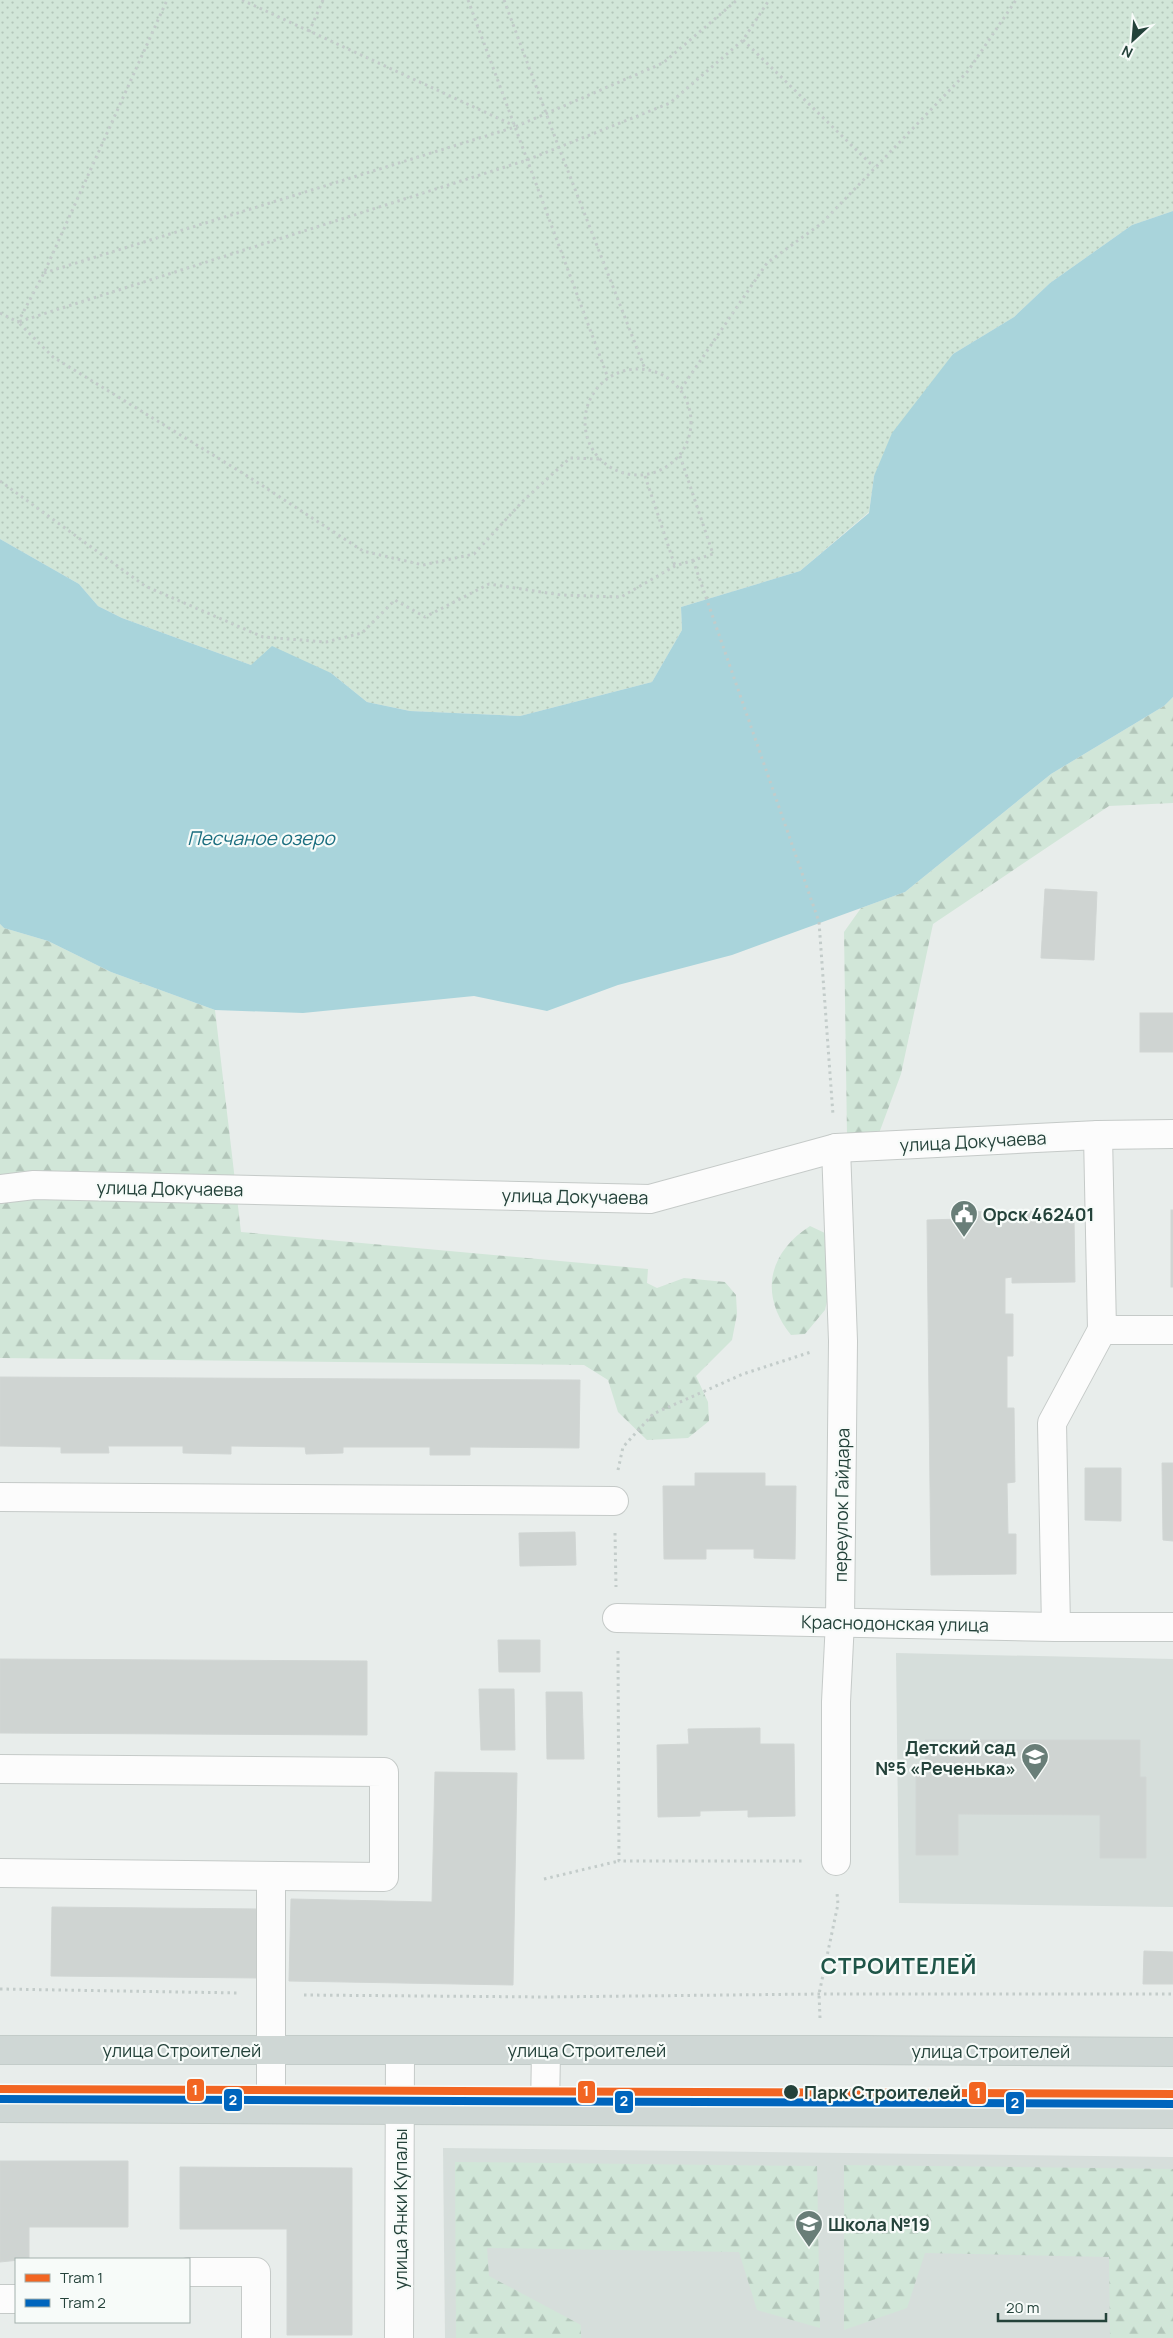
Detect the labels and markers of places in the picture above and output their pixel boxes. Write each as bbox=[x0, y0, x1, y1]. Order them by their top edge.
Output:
public building icon: Орск 462401 bbox=[949, 1199, 979, 1238]
place label: Орск 462401 bbox=[983, 1202, 1094, 1226]
place label: Детский сад №5 «Реченька» bbox=[875, 1735, 1016, 1780]
school or university icon: Детский сад №5 «Реченька» bbox=[1020, 1742, 1050, 1781]
place label: Парк Строителей bbox=[804, 2080, 961, 2104]
marker: Парк Строителей bbox=[782, 2083, 800, 2101]
school or university icon: Школа №19 bbox=[794, 2209, 824, 2248]
place label: Школа №19 bbox=[828, 2212, 930, 2236]

